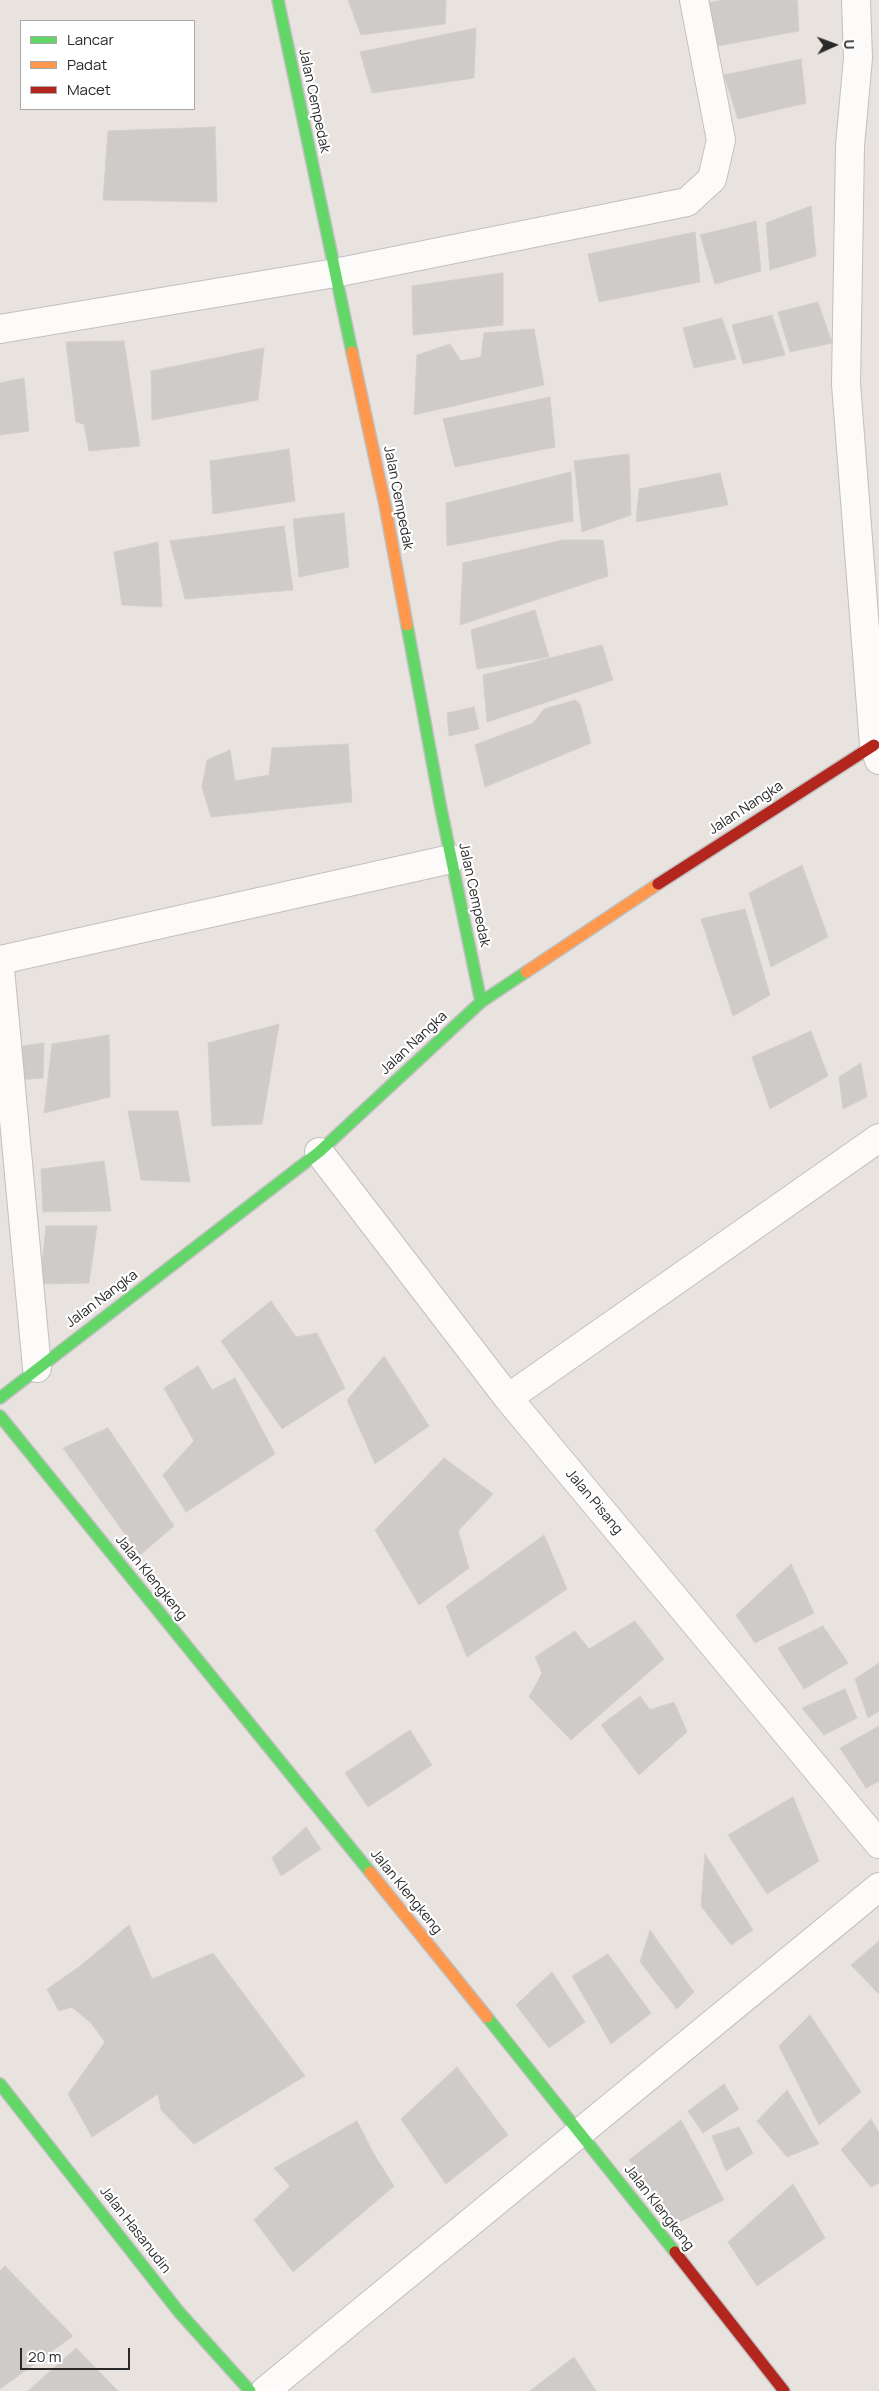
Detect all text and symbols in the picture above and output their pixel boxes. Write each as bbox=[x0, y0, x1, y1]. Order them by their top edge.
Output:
legend bbox=[20, 20, 195, 110]
north arrow bbox=[809, 20, 859, 70]
text: Lancar bbox=[67, 29, 114, 50]
text: U bbox=[840, 39, 859, 50]
street label: Jalan Cempedak bbox=[295, 48, 333, 154]
text: Padat bbox=[67, 54, 107, 75]
text: Macet bbox=[67, 79, 111, 100]
street label: Jalan Cempedak bbox=[380, 444, 416, 552]
street label: Jalan Nangka bbox=[706, 778, 786, 838]
street label: Jalan Cempedak bbox=[455, 842, 493, 948]
street label: Jalan Nangka bbox=[377, 1008, 451, 1078]
street label: Jalan Nangka bbox=[63, 1267, 141, 1331]
street label: Jalan Pisang bbox=[562, 1466, 626, 1538]
street label: Jalan Klengkeng bbox=[112, 1532, 190, 1624]
street label: Jalan Klengkeng bbox=[367, 1846, 445, 1938]
street label: Jalan Klengkeng bbox=[620, 2162, 698, 2254]
street label: Jalan Hasanudin bbox=[96, 2183, 174, 2277]
scale bar bbox=[22, 2338, 132, 2370]
text: 20 m bbox=[28, 2346, 61, 2367]

